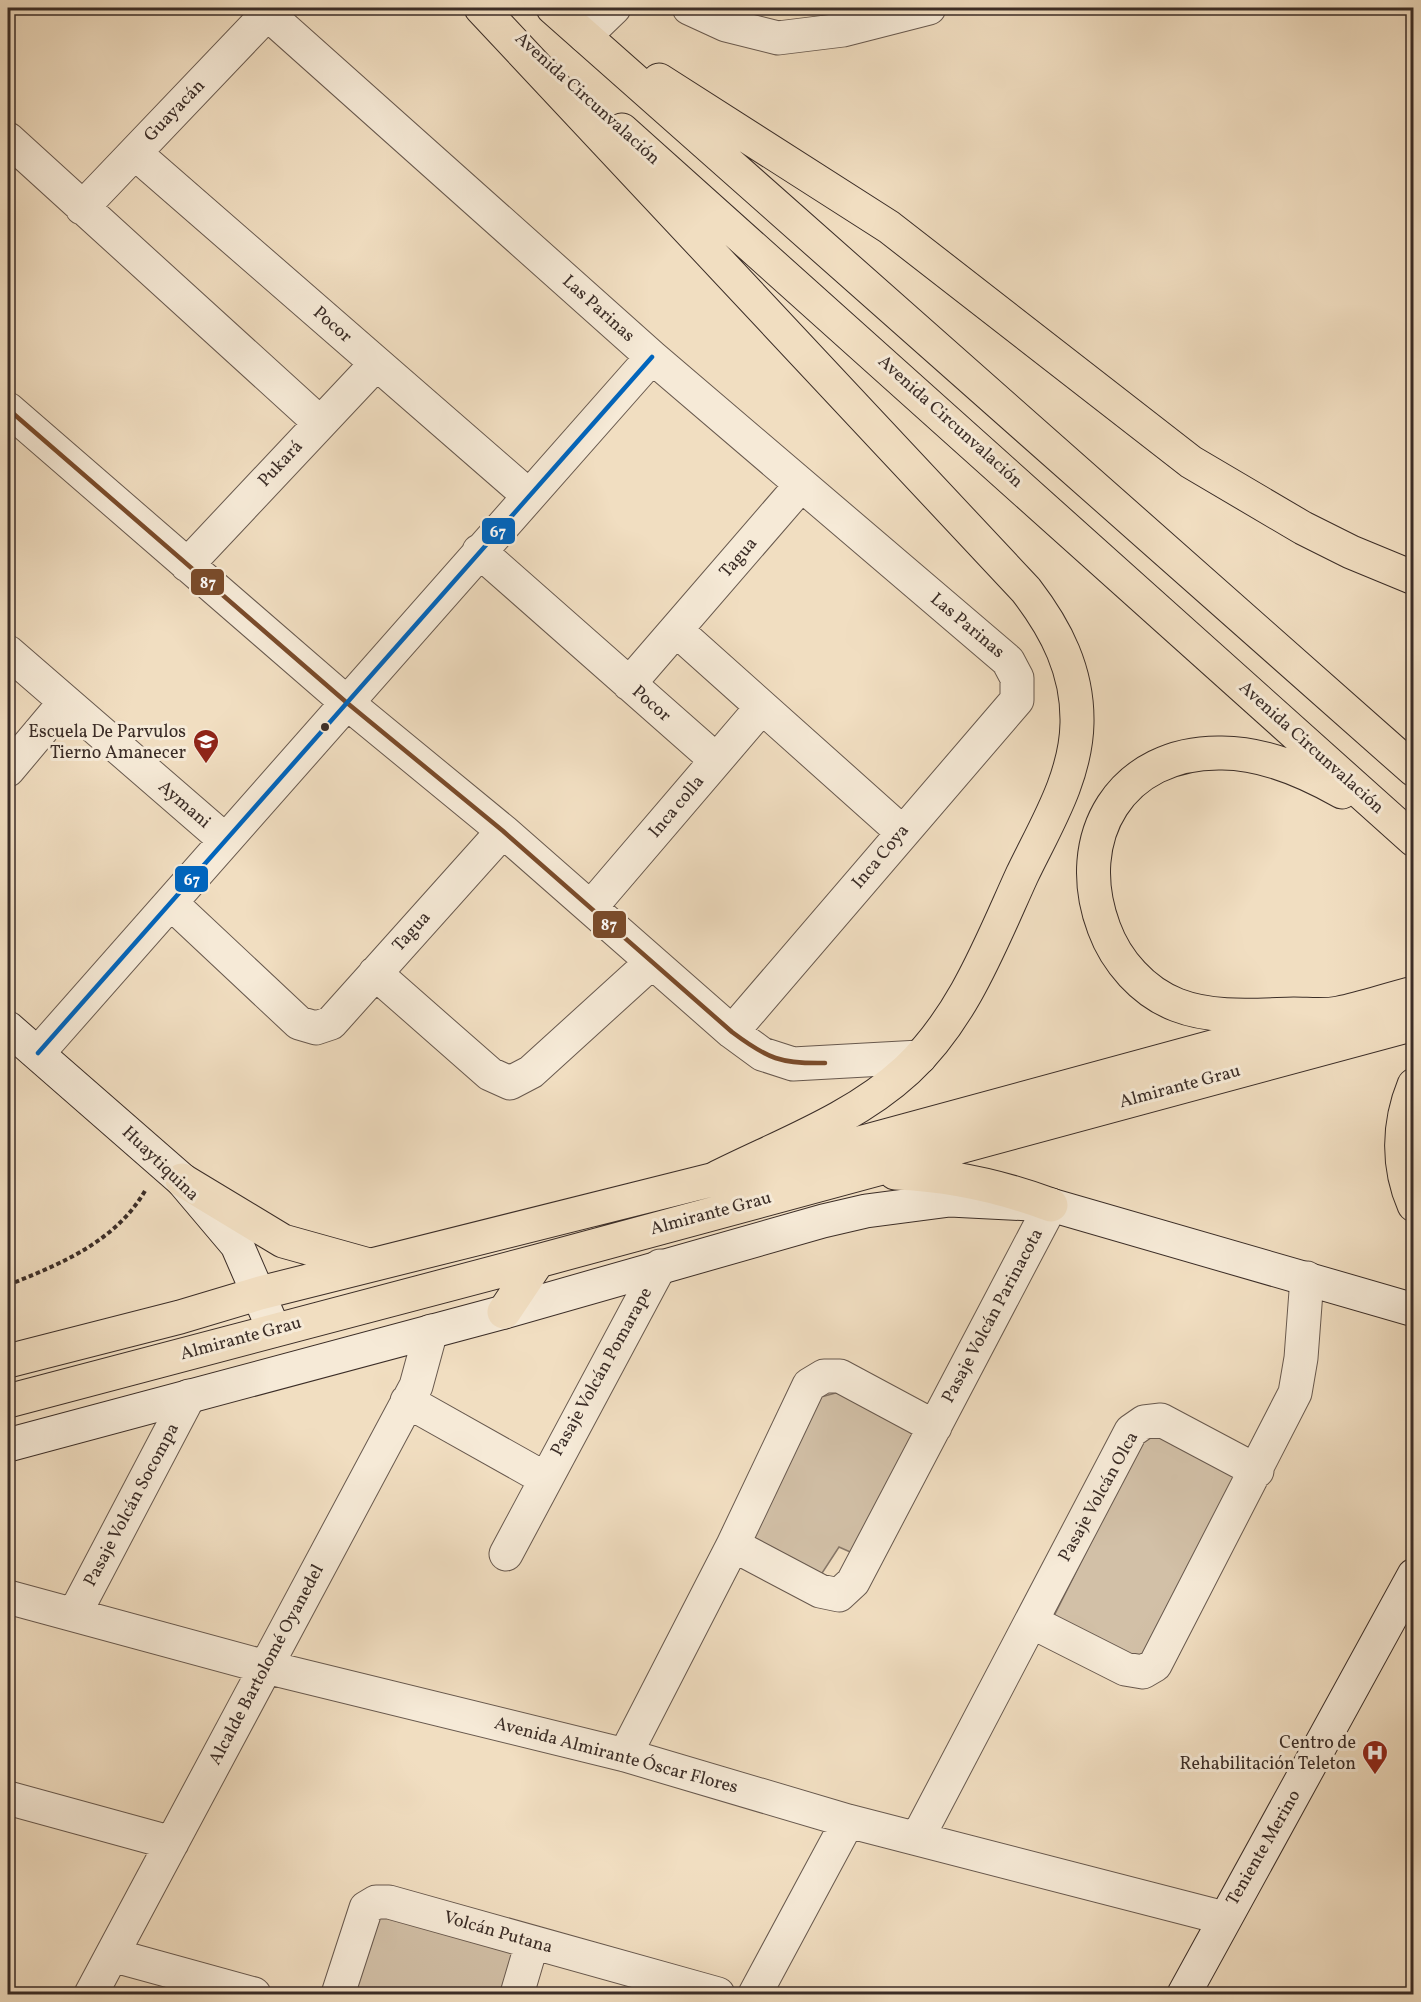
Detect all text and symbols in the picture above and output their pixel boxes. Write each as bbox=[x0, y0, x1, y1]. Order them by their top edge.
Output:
street label: Avenida Circunvalación bbox=[509, 27, 665, 171]
street label: Guayacán bbox=[139, 74, 211, 148]
street label: Las Parinas bbox=[556, 270, 640, 348]
street label: Pocor bbox=[307, 301, 357, 349]
street label: Avenida Circunvalación bbox=[872, 350, 1028, 494]
street label: Pukará bbox=[253, 435, 309, 493]
line badge: 67 bbox=[481, 517, 516, 545]
text: 67 bbox=[490, 522, 507, 544]
street label: Tagua bbox=[714, 532, 764, 584]
line badge: 87 bbox=[190, 568, 225, 596]
text: 87 bbox=[200, 573, 217, 595]
street label: Las Parinas bbox=[924, 587, 1010, 665]
street label: Avenida Circunvalación bbox=[1233, 676, 1389, 820]
street label: Pocor bbox=[626, 680, 676, 728]
place label: Escuela De Parvulos Tierno Amanecer bbox=[28, 720, 186, 766]
unlabelled marker bbox=[319, 721, 331, 733]
school or university icon: Escuela De Parvulos Tierno Amanecer bbox=[191, 727, 221, 765]
street label: Inca colla bbox=[643, 770, 711, 844]
street label: Aymani bbox=[152, 775, 216, 835]
street label: Inca Coya bbox=[846, 819, 916, 895]
line badge: 67 bbox=[174, 865, 209, 893]
text: 67 bbox=[184, 870, 201, 892]
street label: Tagua bbox=[387, 906, 437, 958]
line badge: 87 bbox=[592, 910, 627, 939]
text: 87 bbox=[601, 915, 618, 937]
street label: Almirante Grau bbox=[1117, 1059, 1243, 1115]
street label: Huaytiquina bbox=[116, 1121, 204, 1207]
street label: Almirante Grau bbox=[648, 1186, 774, 1242]
street label: Pasaje Volcán Parinacota bbox=[936, 1224, 1050, 1408]
street label: Pasaje Volcán Pomarape bbox=[545, 1283, 659, 1461]
street label: Almirante Grau bbox=[178, 1311, 304, 1367]
street label: Pasaje Volcán Socompa bbox=[78, 1419, 186, 1591]
street label: Pasaje Volcán Olca bbox=[1053, 1427, 1145, 1567]
street label: Alcalde Bartolomé Oyanedel bbox=[203, 1560, 331, 1770]
street label: Avenida Almirante Óscar Flores bbox=[491, 1711, 741, 1801]
place label: Centro de Rehabilitación Teleton bbox=[1179, 1731, 1356, 1777]
hospital icon: Centro de Rehabilitación Teleton bbox=[1360, 1738, 1390, 1776]
street label: Teniente Merino bbox=[1221, 1786, 1307, 1910]
street label: Volcán Putana bbox=[441, 1905, 555, 1961]

